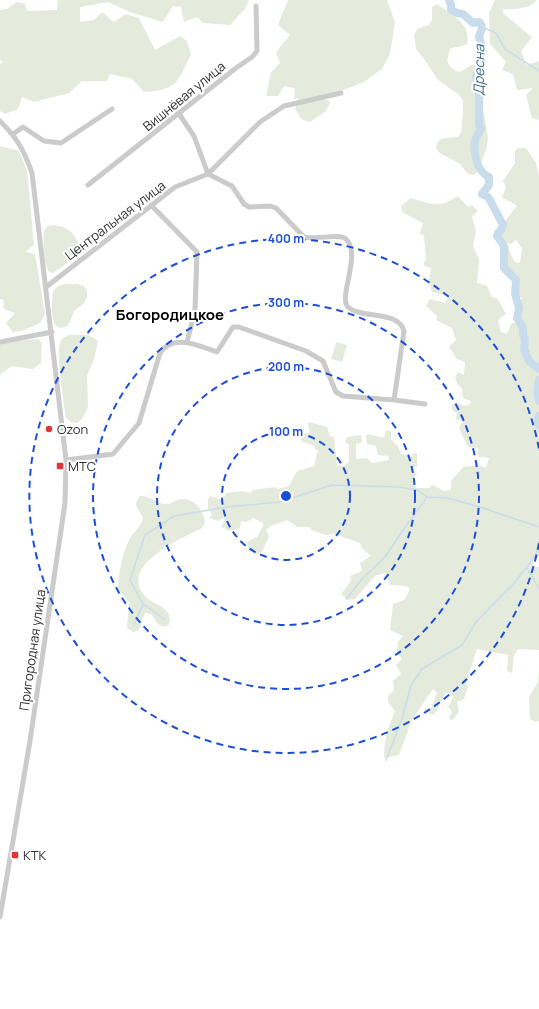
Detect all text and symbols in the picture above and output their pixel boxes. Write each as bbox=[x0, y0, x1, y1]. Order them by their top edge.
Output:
water label: Дресна bbox=[469, 43, 488, 95]
street label: Вишнёвая улица bbox=[139, 57, 229, 135]
street label: Центральная улица bbox=[61, 176, 169, 264]
text: 400 m bbox=[268, 230, 304, 247]
text: 300 m bbox=[268, 294, 304, 311]
district label: Богородицкое bbox=[116, 304, 224, 325]
text: 200 m bbox=[268, 358, 304, 375]
place label: Ozon bbox=[57, 420, 88, 438]
text: 100 m bbox=[269, 423, 303, 440]
marker: Ozon bbox=[44, 424, 54, 434]
place label: МТС bbox=[68, 457, 96, 475]
marker: МТС bbox=[55, 461, 65, 471]
centre of rings bbox=[279, 489, 293, 503]
street label: Пригородная улица bbox=[15, 588, 49, 712]
place label: КТК bbox=[23, 846, 46, 864]
marker: КТК bbox=[10, 850, 20, 860]

